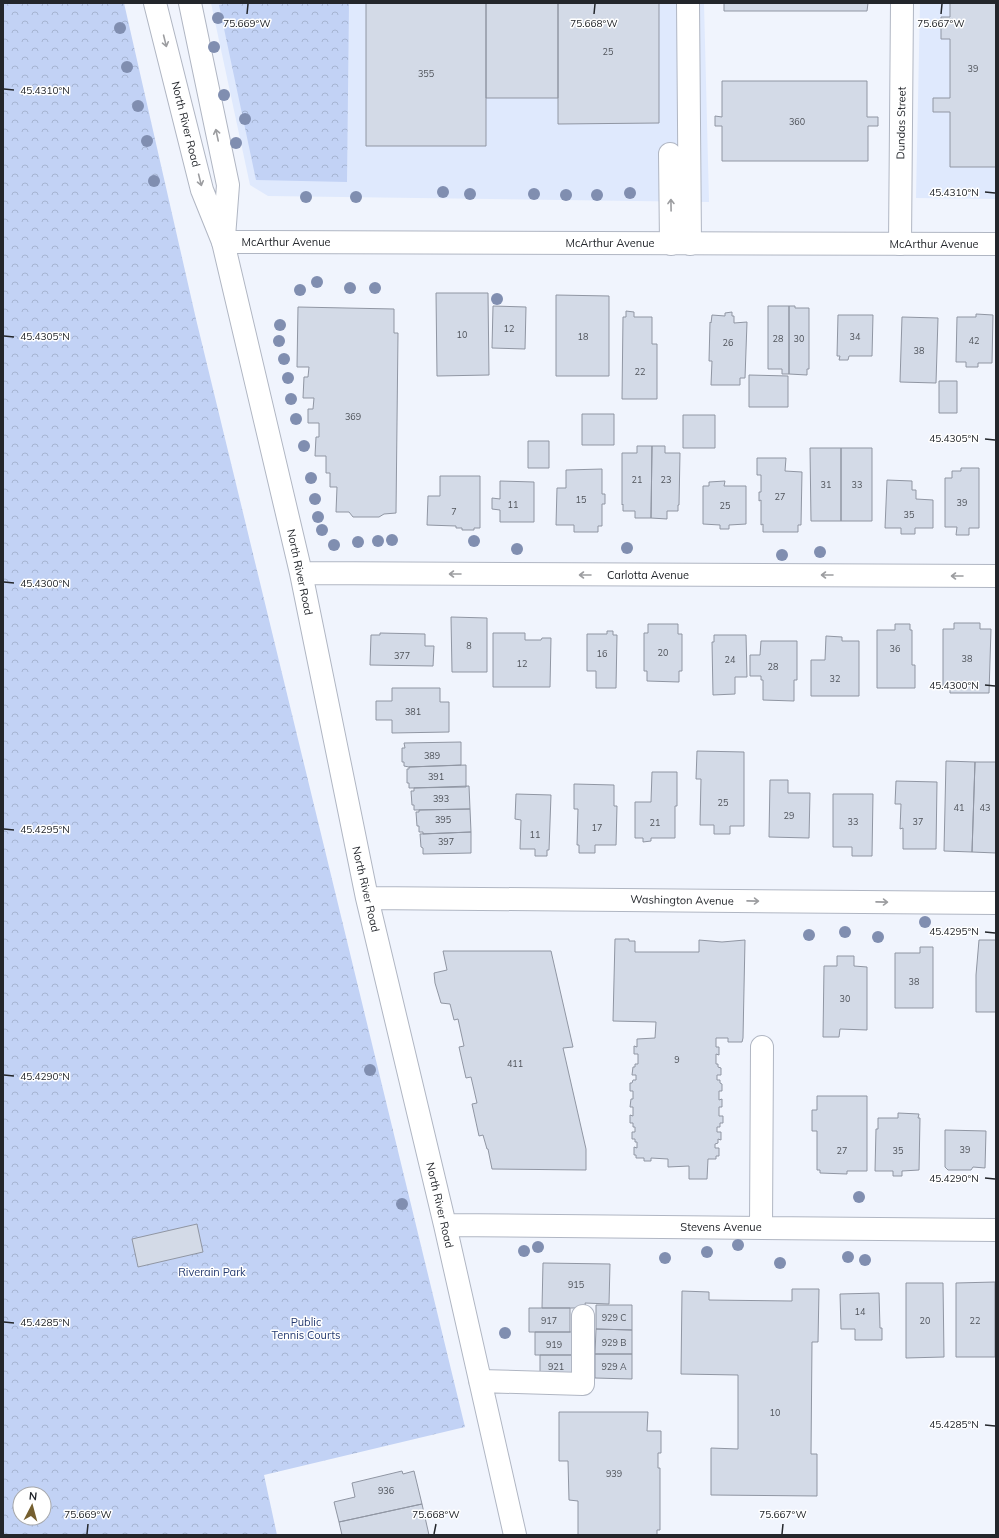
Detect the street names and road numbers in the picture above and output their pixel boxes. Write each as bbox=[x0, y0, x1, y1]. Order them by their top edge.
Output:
street label: North River Road bbox=[169, 80, 203, 168]
street label: Dundas Street bbox=[893, 86, 909, 160]
street label: McArthur Avenue bbox=[241, 235, 331, 249]
street label: McArthur Avenue bbox=[565, 236, 655, 250]
street label: McArthur Avenue bbox=[889, 237, 979, 251]
street label: North River Road bbox=[284, 528, 316, 616]
street label: Carlotta Avenue bbox=[607, 568, 689, 582]
street label: North River Road bbox=[349, 845, 383, 933]
street label: Washington Avenue bbox=[630, 892, 734, 908]
street label: North River Road bbox=[423, 1161, 457, 1249]
street label: Stevens Avenue bbox=[680, 1220, 762, 1234]

